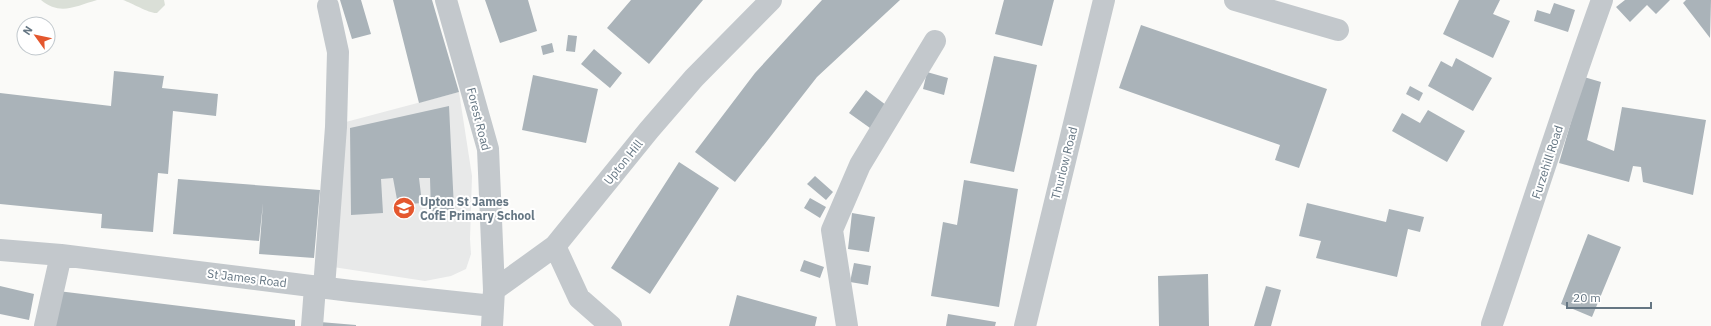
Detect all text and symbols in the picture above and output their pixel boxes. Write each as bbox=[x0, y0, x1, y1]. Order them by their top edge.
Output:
north arrow bbox=[16, 16, 56, 56]
text: N bbox=[20, 23, 36, 38]
street label: Forest Road bbox=[464, 86, 494, 152]
street label: Furzehill Road bbox=[1528, 123, 1566, 201]
street label: Thurlow Road bbox=[1048, 125, 1080, 201]
street label: Upton Hill bbox=[600, 136, 646, 188]
place label: Upton St James CofE Primary School bbox=[420, 194, 535, 223]
school or university icon: Upton St James CofE Primary School bbox=[391, 195, 417, 221]
street label: St James Road bbox=[206, 266, 288, 290]
scale bar bbox=[1567, 284, 1651, 310]
text: 20 m bbox=[1573, 290, 1601, 305]

